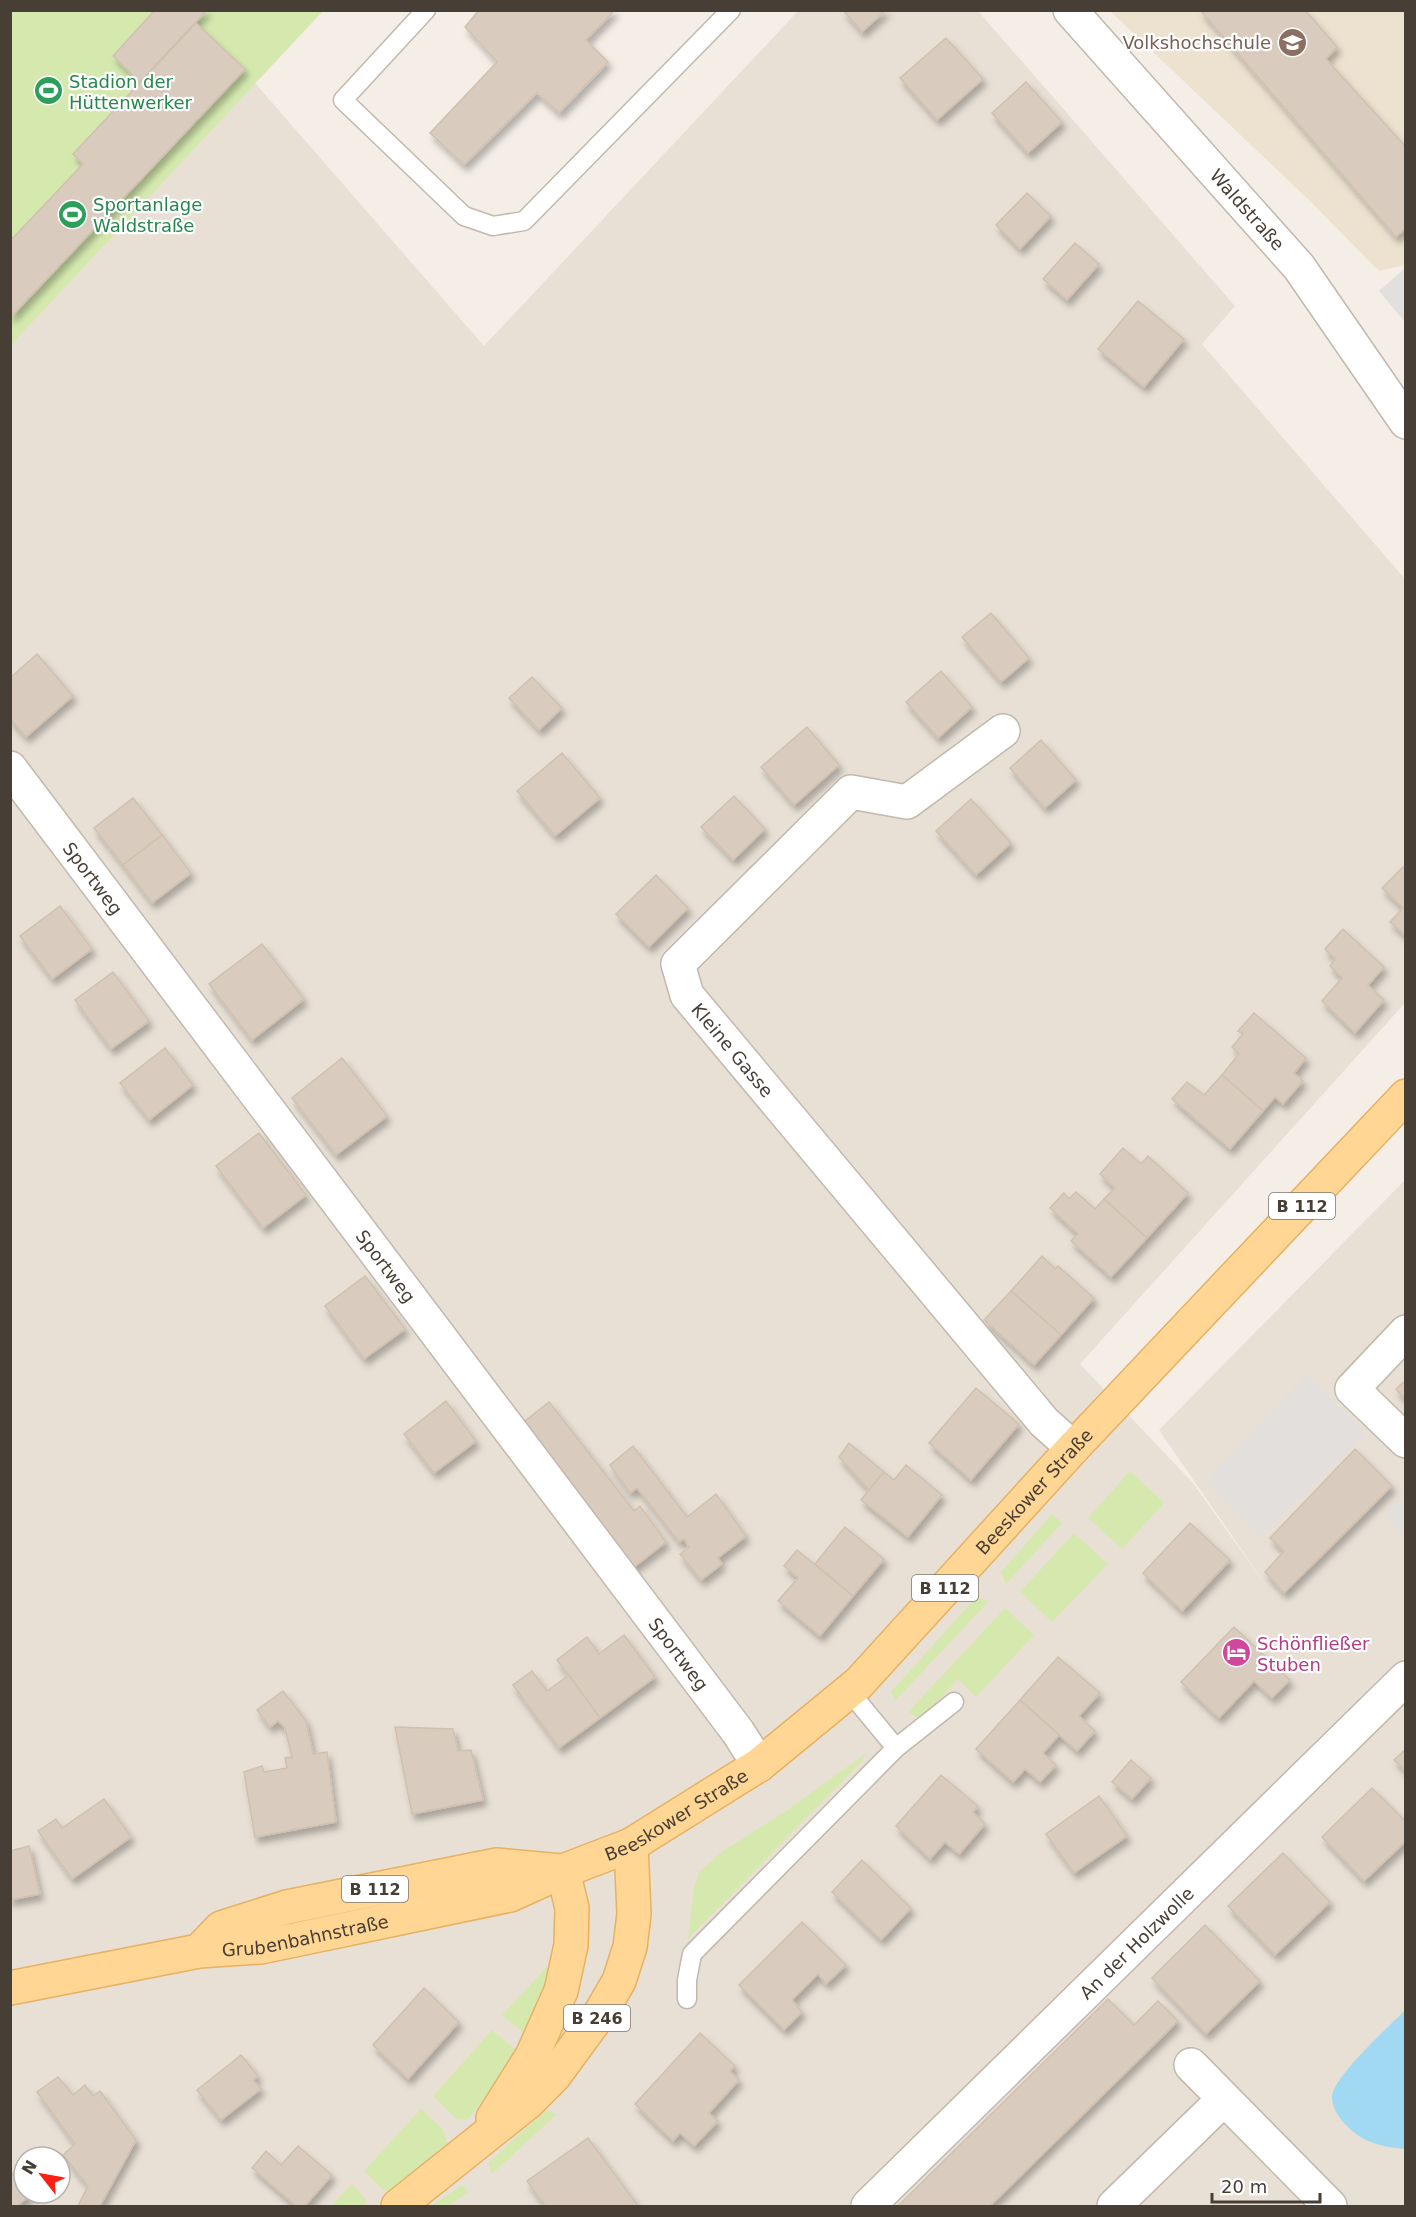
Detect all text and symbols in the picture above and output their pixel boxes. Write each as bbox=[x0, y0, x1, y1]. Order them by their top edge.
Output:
school or university icon: Volkshochschule bbox=[1276, 26, 1308, 58]
place label: Volkshochschule bbox=[1122, 32, 1271, 53]
place label: Stadion der Hüttenwerker bbox=[69, 71, 193, 113]
sports icon: Stadion der Hüttenwerker bbox=[32, 75, 64, 107]
street label: Waldstraße bbox=[1206, 164, 1289, 254]
place label: Sportanlage Waldstraße bbox=[93, 194, 202, 236]
sports icon: Sportanlage Waldstraße bbox=[56, 198, 88, 230]
street label: Sportweg bbox=[59, 838, 127, 919]
street label: Kleine Gasse bbox=[688, 999, 778, 1101]
road number: B 112 bbox=[1269, 1193, 1335, 1219]
street label: Sportweg bbox=[352, 1225, 420, 1306]
street label: Beeskower Straße bbox=[971, 1424, 1097, 1558]
road number: B 112 bbox=[912, 1575, 978, 1601]
street label: Sportweg bbox=[645, 1613, 713, 1694]
place label: Schönfließer Stuben bbox=[1257, 1633, 1370, 1675]
hotel icon: Schönfließer Stuben bbox=[1220, 1637, 1252, 1669]
street label: Beeskower Straße bbox=[601, 1764, 751, 1865]
road number: B 112 bbox=[342, 1876, 408, 1902]
street label: An der Holzwolle bbox=[1075, 1882, 1198, 2003]
street label: Grubenbahnstraße bbox=[221, 1910, 390, 1960]
road number: B 246 bbox=[564, 2005, 630, 2031]
north arrow bbox=[12, 2145, 72, 2205]
text: N bbox=[18, 2157, 41, 2178]
scale bar bbox=[1212, 2166, 1320, 2204]
text: 20 m bbox=[1221, 2176, 1267, 2197]

